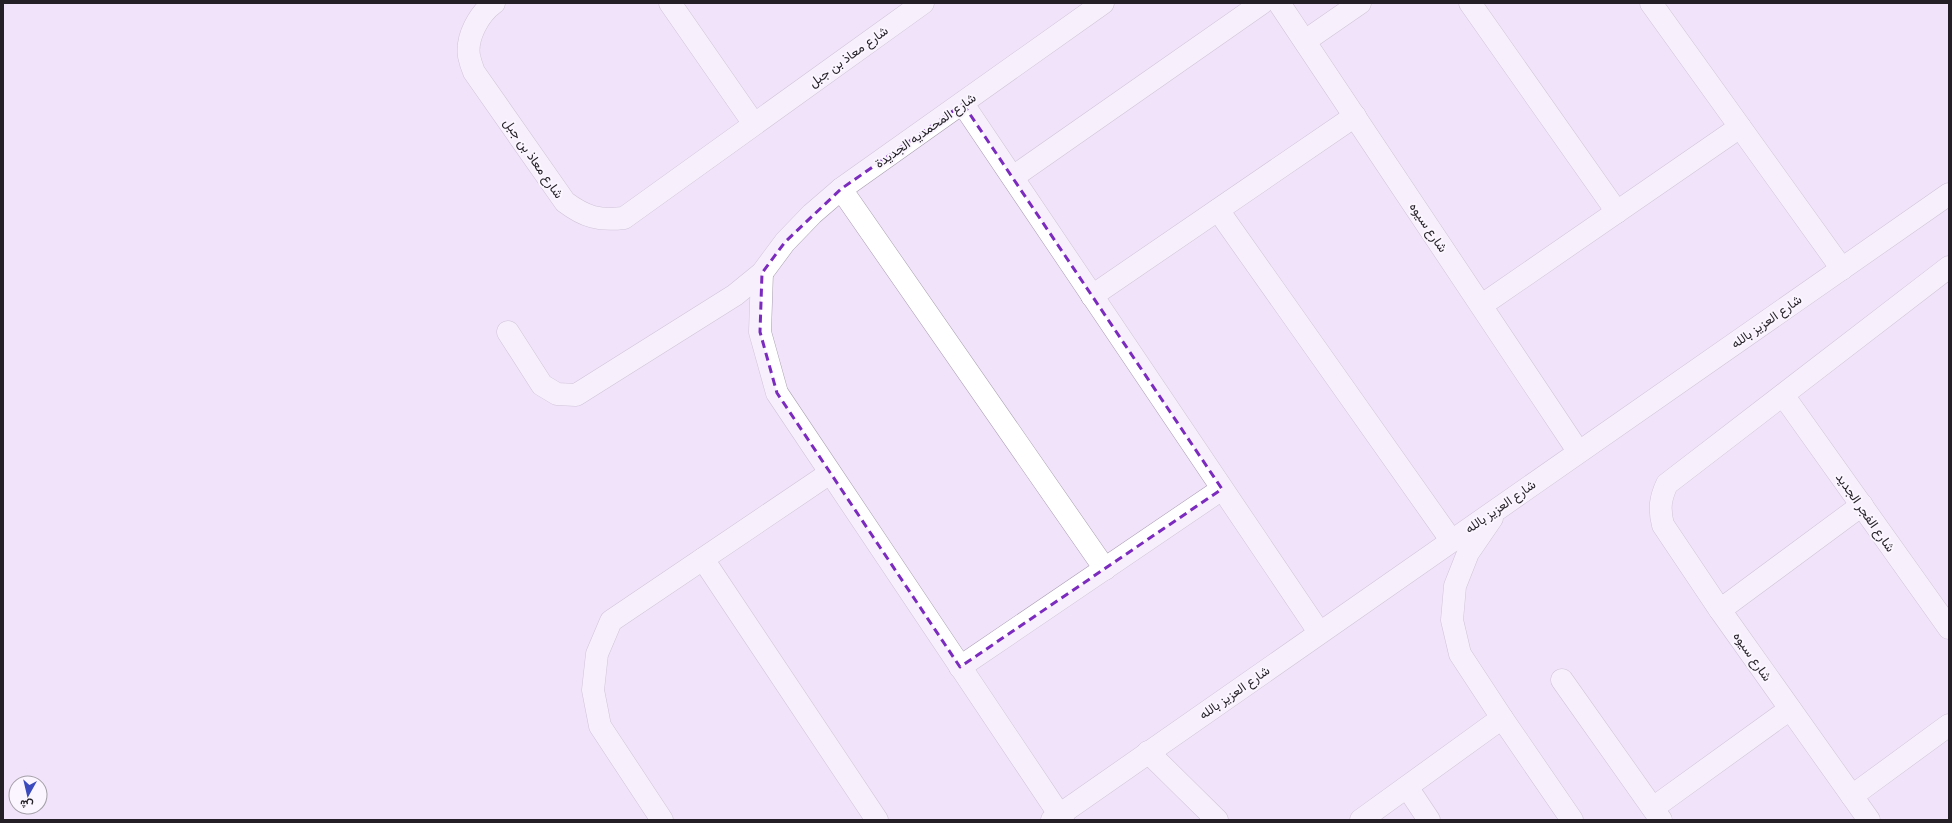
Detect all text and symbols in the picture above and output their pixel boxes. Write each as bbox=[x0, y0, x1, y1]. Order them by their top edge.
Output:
street label: شارع معاذ بن جبل bbox=[806, 23, 892, 92]
street label: شارع المحمديه الجديدة bbox=[872, 90, 980, 173]
street label: شارع معاذ بن جبل bbox=[499, 115, 567, 202]
street label: شارع سيوه bbox=[1405, 200, 1451, 256]
street label: شارع العزيز بالله bbox=[1728, 292, 1806, 353]
street label: شارع الفجر الجديد bbox=[1831, 470, 1898, 556]
street label: شارع العزيز بالله bbox=[1462, 477, 1540, 538]
street label: شارع سيوه bbox=[1729, 629, 1775, 685]
street label: شارع العزيز بالله bbox=[1196, 663, 1274, 724]
north arrow bbox=[8, 775, 48, 815]
text: ش bbox=[19, 797, 34, 812]

